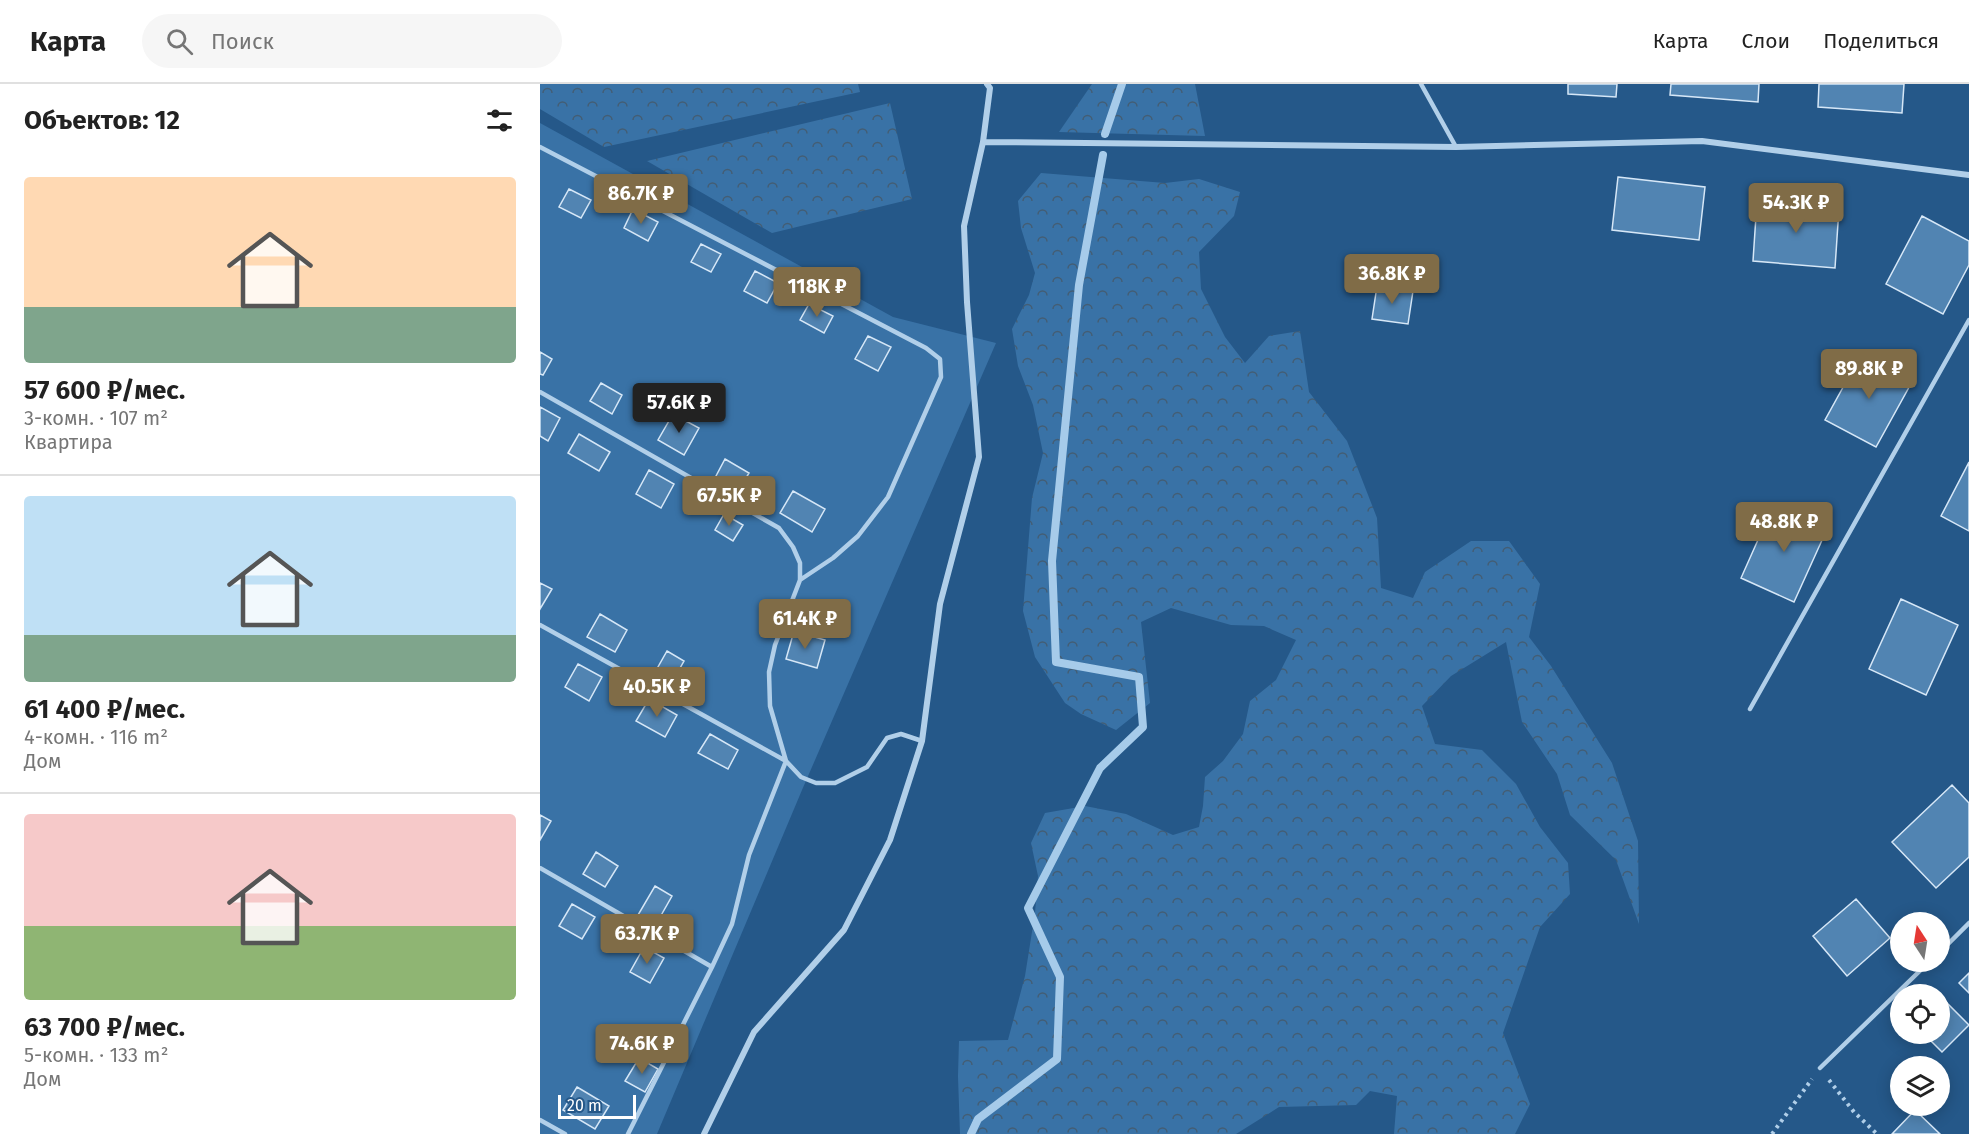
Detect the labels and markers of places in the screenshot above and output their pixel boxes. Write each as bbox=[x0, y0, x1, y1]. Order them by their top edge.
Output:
pin: 86.7K ₽ bbox=[586, 174, 696, 225]
pin: 54.3K ₽ bbox=[1741, 183, 1851, 234]
pin: 36.8K ₽ bbox=[1337, 254, 1447, 305]
pin: 118K ₽ bbox=[768, 267, 866, 318]
pin: 89.8K ₽ bbox=[1814, 349, 1924, 400]
pin: 57.6K ₽ bbox=[624, 383, 734, 434]
pin: 67.5K ₽ bbox=[674, 476, 784, 527]
pin: 48.8K ₽ bbox=[1729, 502, 1839, 553]
pin: 61.4K ₽ bbox=[750, 599, 860, 650]
pin: 40.5K ₽ bbox=[602, 667, 712, 718]
pin: 63.7K ₽ bbox=[592, 914, 702, 965]
pin: 74.6K ₽ bbox=[587, 1024, 697, 1075]

